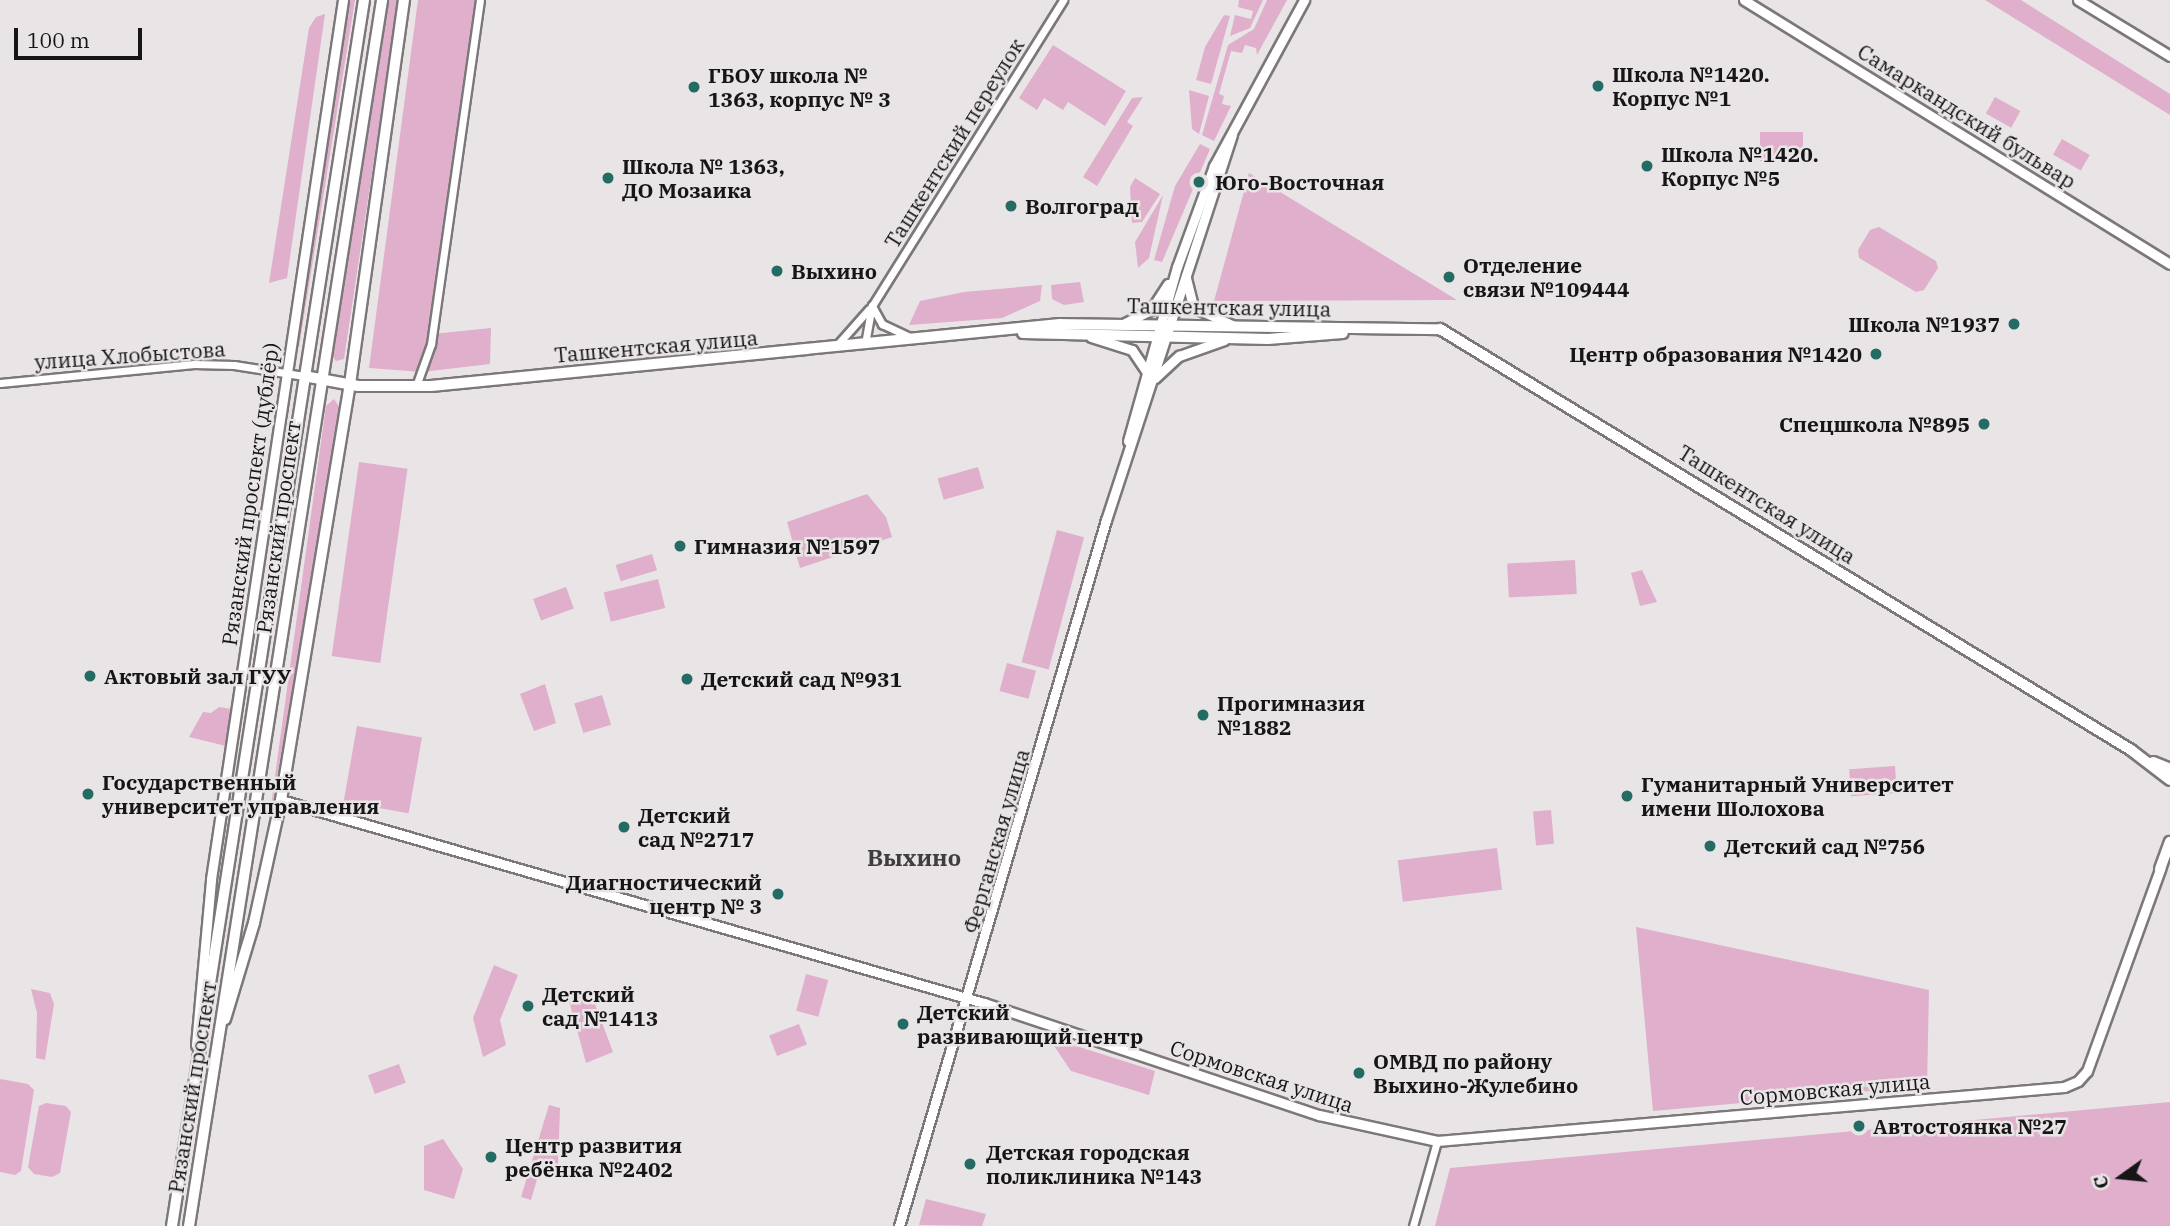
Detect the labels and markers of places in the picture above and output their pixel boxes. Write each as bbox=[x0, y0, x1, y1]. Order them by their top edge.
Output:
place label: Школа №1420. Корпус №1 bbox=[1612, 61, 1770, 111]
place label: ГБОУ школа № 1363, корпус № 3 bbox=[708, 62, 891, 112]
marker: Школа №1420. Корпус №1 bbox=[1590, 78, 1606, 94]
marker: ГБОУ школа № 1363, корпус № 3 bbox=[686, 79, 702, 95]
place label: Школа №1420. Корпус №5 bbox=[1661, 141, 1819, 191]
place label: Школа № 1363, ДО Мозаика bbox=[622, 153, 785, 203]
marker: Школа №1420. Корпус №5 bbox=[1639, 158, 1655, 174]
place label: Юго-Восточная bbox=[1215, 169, 1384, 195]
marker: Школа № 1363, ДО Мозаика bbox=[600, 170, 616, 186]
marker: Юго-Восточная bbox=[1189, 172, 1209, 192]
place label: Волгоград bbox=[1025, 193, 1139, 219]
marker: Волгоград bbox=[1003, 198, 1019, 214]
place label: Отделение связи №109444 bbox=[1463, 252, 1630, 302]
place label: Выхино bbox=[791, 258, 877, 284]
marker: Выхино bbox=[769, 263, 785, 279]
marker: Отделение связи №109444 bbox=[1441, 269, 1457, 285]
place label: Школа №1937 bbox=[1848, 311, 2000, 337]
marker: Школа №1937 bbox=[2006, 316, 2022, 332]
place label: Центр образования №1420 bbox=[1569, 341, 1862, 367]
marker: Центр образования №1420 bbox=[1868, 346, 1884, 362]
place label: Спецшкола №895 bbox=[1779, 411, 1970, 437]
marker: Спецшкола №895 bbox=[1976, 416, 1992, 432]
place label: Гимназия №1597 bbox=[694, 533, 880, 559]
marker: Гимназия №1597 bbox=[672, 538, 688, 554]
place label: Актовый зал ГУУ bbox=[104, 663, 291, 689]
place label: Детский сад №931 bbox=[701, 666, 902, 692]
marker: Актовый зал ГУУ bbox=[82, 668, 98, 684]
marker: Детский сад №931 bbox=[679, 671, 695, 687]
place label: Прогимназия №1882 bbox=[1217, 690, 1365, 740]
marker: Прогимназия №1882 bbox=[1195, 707, 1211, 723]
place label: Государственный университет управления bbox=[102, 769, 379, 819]
place label: Гуманитарный Университет имени Шолохова bbox=[1641, 771, 1954, 821]
marker: Государственный университет управления bbox=[80, 786, 96, 802]
marker: Гуманитарный Университет имени Шолохова bbox=[1619, 788, 1635, 804]
place label: Детский сад №2717 bbox=[638, 802, 754, 852]
marker: Детский сад №2717 bbox=[616, 819, 632, 835]
place label: Детский сад №756 bbox=[1724, 833, 1925, 859]
marker: Детский сад №756 bbox=[1702, 838, 1718, 854]
place label: Диагностический центр № 3 bbox=[566, 869, 762, 919]
marker: Диагностический центр № 3 bbox=[768, 884, 788, 904]
place label: Детский сад №1413 bbox=[542, 981, 658, 1031]
marker: Детский сад №1413 bbox=[520, 998, 536, 1014]
place label: Детский развивающий центр bbox=[917, 999, 1143, 1049]
marker: Детский развивающий центр bbox=[895, 1016, 911, 1032]
place label: ОМВД по району Выхино-Жулебино bbox=[1373, 1048, 1578, 1098]
marker: ОМВД по району Выхино-Жулебино bbox=[1351, 1065, 1367, 1081]
place label: Автостоянка №27 bbox=[1873, 1113, 2067, 1139]
marker: Автостоянка №27 bbox=[1851, 1118, 1867, 1134]
place label: Центр развития ребёнка №2402 bbox=[505, 1132, 682, 1182]
place label: Детская городская поликлиника №143 bbox=[986, 1139, 1202, 1189]
marker: Центр развития ребёнка №2402 bbox=[483, 1149, 499, 1165]
marker: Детская городская поликлиника №143 bbox=[960, 1154, 980, 1174]

